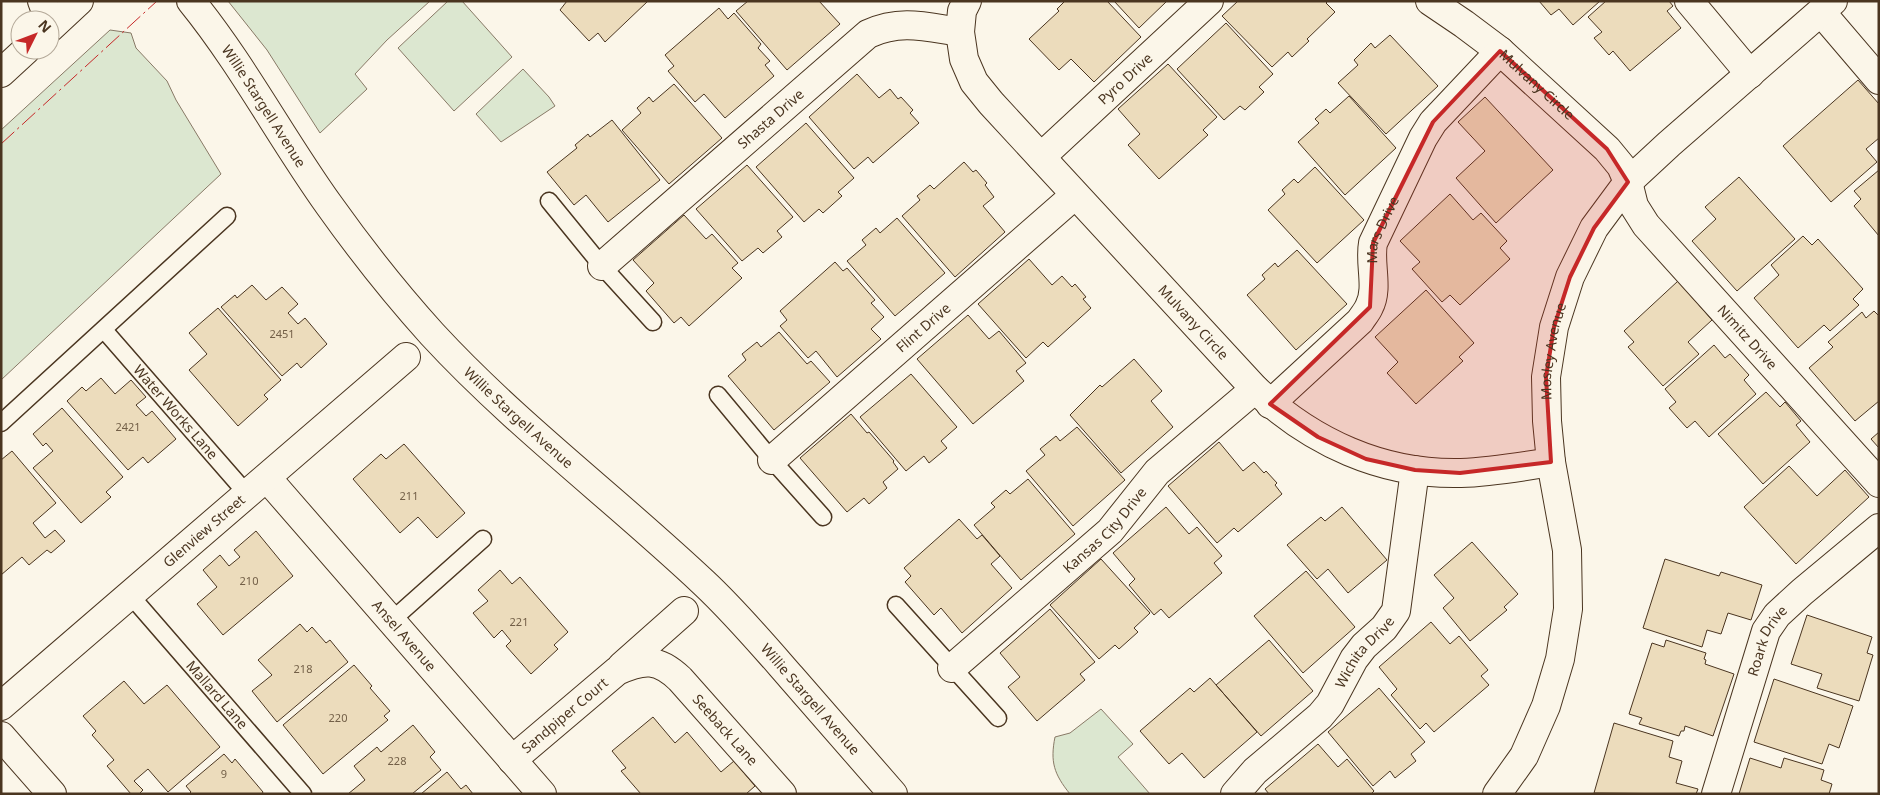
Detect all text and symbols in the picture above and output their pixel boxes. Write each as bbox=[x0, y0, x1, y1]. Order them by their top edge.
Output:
north arrow bbox=[10, 10, 60, 60]
text: N bbox=[34, 15, 56, 37]
street label: Willie Stargell Avenue bbox=[218, 41, 311, 171]
street label: Mulvany Circle bbox=[1495, 45, 1579, 124]
street label: Pyro Drive bbox=[1094, 48, 1156, 108]
street label: Shasta Drive bbox=[733, 84, 808, 153]
street label: Mars Drive bbox=[1362, 193, 1403, 264]
street label: Mulvany Circle bbox=[1154, 280, 1233, 364]
street label: Flint Drive bbox=[892, 298, 954, 356]
street label: Mosley Avenue bbox=[1536, 300, 1570, 400]
street label: Nimitz Drive bbox=[1713, 300, 1782, 373]
house number: 2451 bbox=[269, 326, 295, 341]
street label: Water Works Lane bbox=[130, 360, 223, 463]
street label: Willie Stargell Avenue bbox=[460, 362, 578, 472]
house number: 2421 bbox=[115, 419, 141, 434]
street label: Kansas City Drive bbox=[1058, 483, 1150, 577]
house number: 211 bbox=[400, 488, 418, 503]
street label: Glenview Street bbox=[159, 490, 249, 571]
house number: 210 bbox=[240, 573, 258, 588]
street label: Ansel Avenue bbox=[368, 596, 441, 675]
street label: Roark Drive bbox=[1743, 601, 1791, 678]
street label: Wichita Drive bbox=[1330, 612, 1398, 691]
house number: 221 bbox=[510, 614, 528, 629]
street label: Willie Stargell Avenue bbox=[757, 639, 865, 759]
street label: Mallard Lane bbox=[182, 656, 252, 733]
house number: 218 bbox=[294, 661, 312, 676]
street label: Sandpiper Court bbox=[517, 673, 612, 757]
street label: Seeback Lane bbox=[689, 690, 762, 770]
house number: 220 bbox=[329, 710, 347, 725]
house number: 228 bbox=[388, 753, 406, 768]
house number: 9 bbox=[221, 766, 227, 781]

